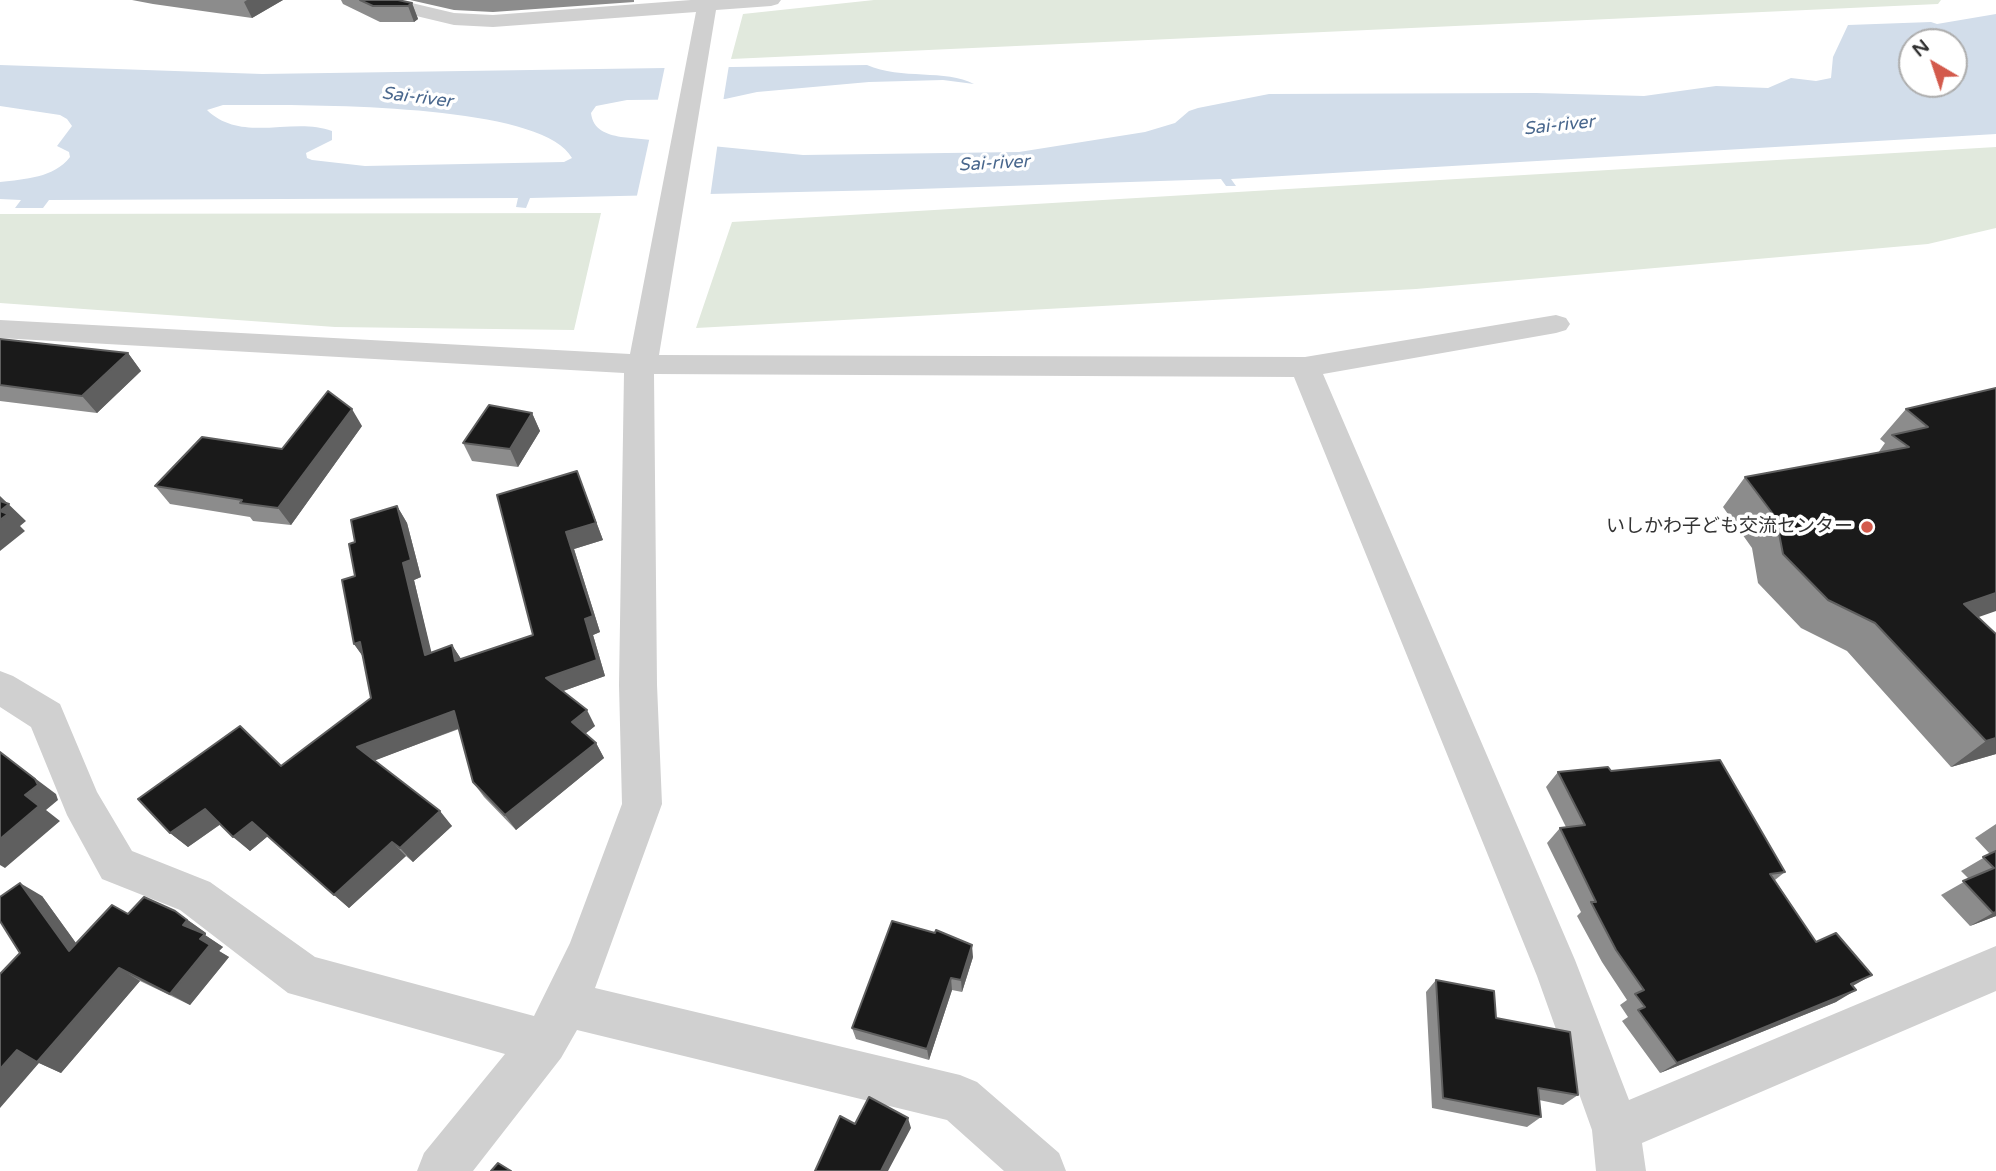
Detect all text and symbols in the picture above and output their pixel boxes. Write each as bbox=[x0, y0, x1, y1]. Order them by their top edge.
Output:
north arrow bbox=[1898, 28, 1968, 98]
text: N bbox=[1908, 35, 1934, 62]
water label: Sai-river bbox=[380, 83, 454, 113]
water label: Sai-river bbox=[1523, 112, 1595, 140]
water label: Sai-river bbox=[958, 151, 1030, 177]
place label: いしかわ子ども交流センター bbox=[1606, 516, 1853, 538]
marker: いしかわ子ども交流センター bbox=[1859, 519, 1875, 535]

